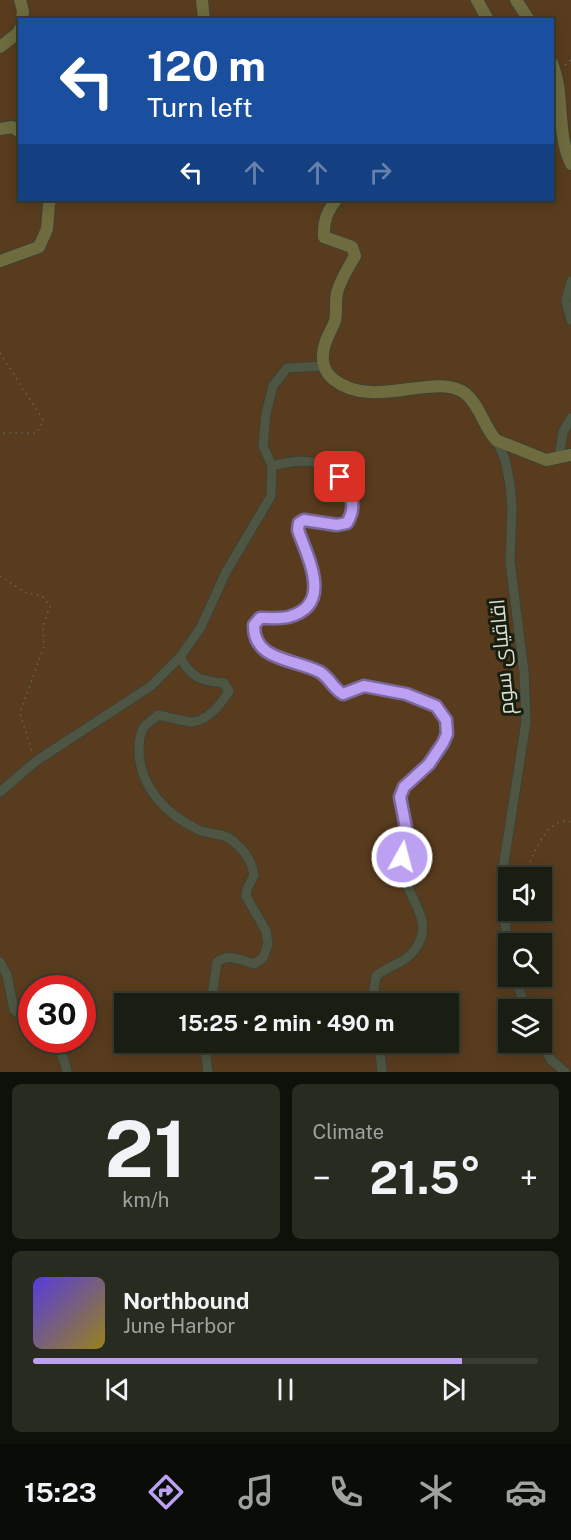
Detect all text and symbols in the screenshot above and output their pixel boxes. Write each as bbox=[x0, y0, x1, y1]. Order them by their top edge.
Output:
text: 120 m bbox=[147, 41, 266, 90]
icon: left bbox=[48, 42, 126, 120]
text: Turn left bbox=[147, 91, 253, 123]
icon: left bbox=[175, 156, 208, 189]
icon: ahead bbox=[238, 156, 271, 189]
icon: ahead bbox=[301, 156, 334, 189]
icon: right bbox=[364, 156, 397, 189]
pin bbox=[314, 451, 365, 502]
icon: arrive bbox=[323, 460, 356, 493]
street label: اقاقیای سوم bbox=[484, 598, 521, 716]
position arrow bbox=[370, 825, 434, 889]
map controls bbox=[498, 867, 552, 1053]
button: sound bbox=[498, 867, 552, 921]
button: search bbox=[498, 933, 552, 987]
speed limit sign: 30 bbox=[18, 975, 96, 1053]
button: layers bbox=[498, 999, 552, 1053]
text: 15:25 · 2 min · 490 m bbox=[179, 1010, 394, 1036]
text: 21 bbox=[104, 1103, 187, 1195]
text: Climate bbox=[313, 1120, 384, 1144]
text: 21.5° bbox=[369, 1151, 481, 1204]
text: − bbox=[313, 1159, 331, 1197]
text: + bbox=[520, 1159, 538, 1197]
text: km/h bbox=[122, 1188, 169, 1212]
text: Northbound bbox=[123, 1288, 249, 1314]
text: June Harbor bbox=[123, 1314, 235, 1338]
icon: previous bbox=[101, 1373, 134, 1406]
icon: pause bbox=[269, 1373, 302, 1406]
icon: next bbox=[437, 1373, 470, 1406]
icon: directions bbox=[145, 1471, 187, 1513]
icon: music bbox=[235, 1471, 277, 1513]
icon: phone bbox=[325, 1471, 367, 1513]
icon: climate bbox=[415, 1471, 457, 1513]
icon: car bbox=[505, 1471, 547, 1513]
text: 15:23 bbox=[24, 1476, 97, 1508]

